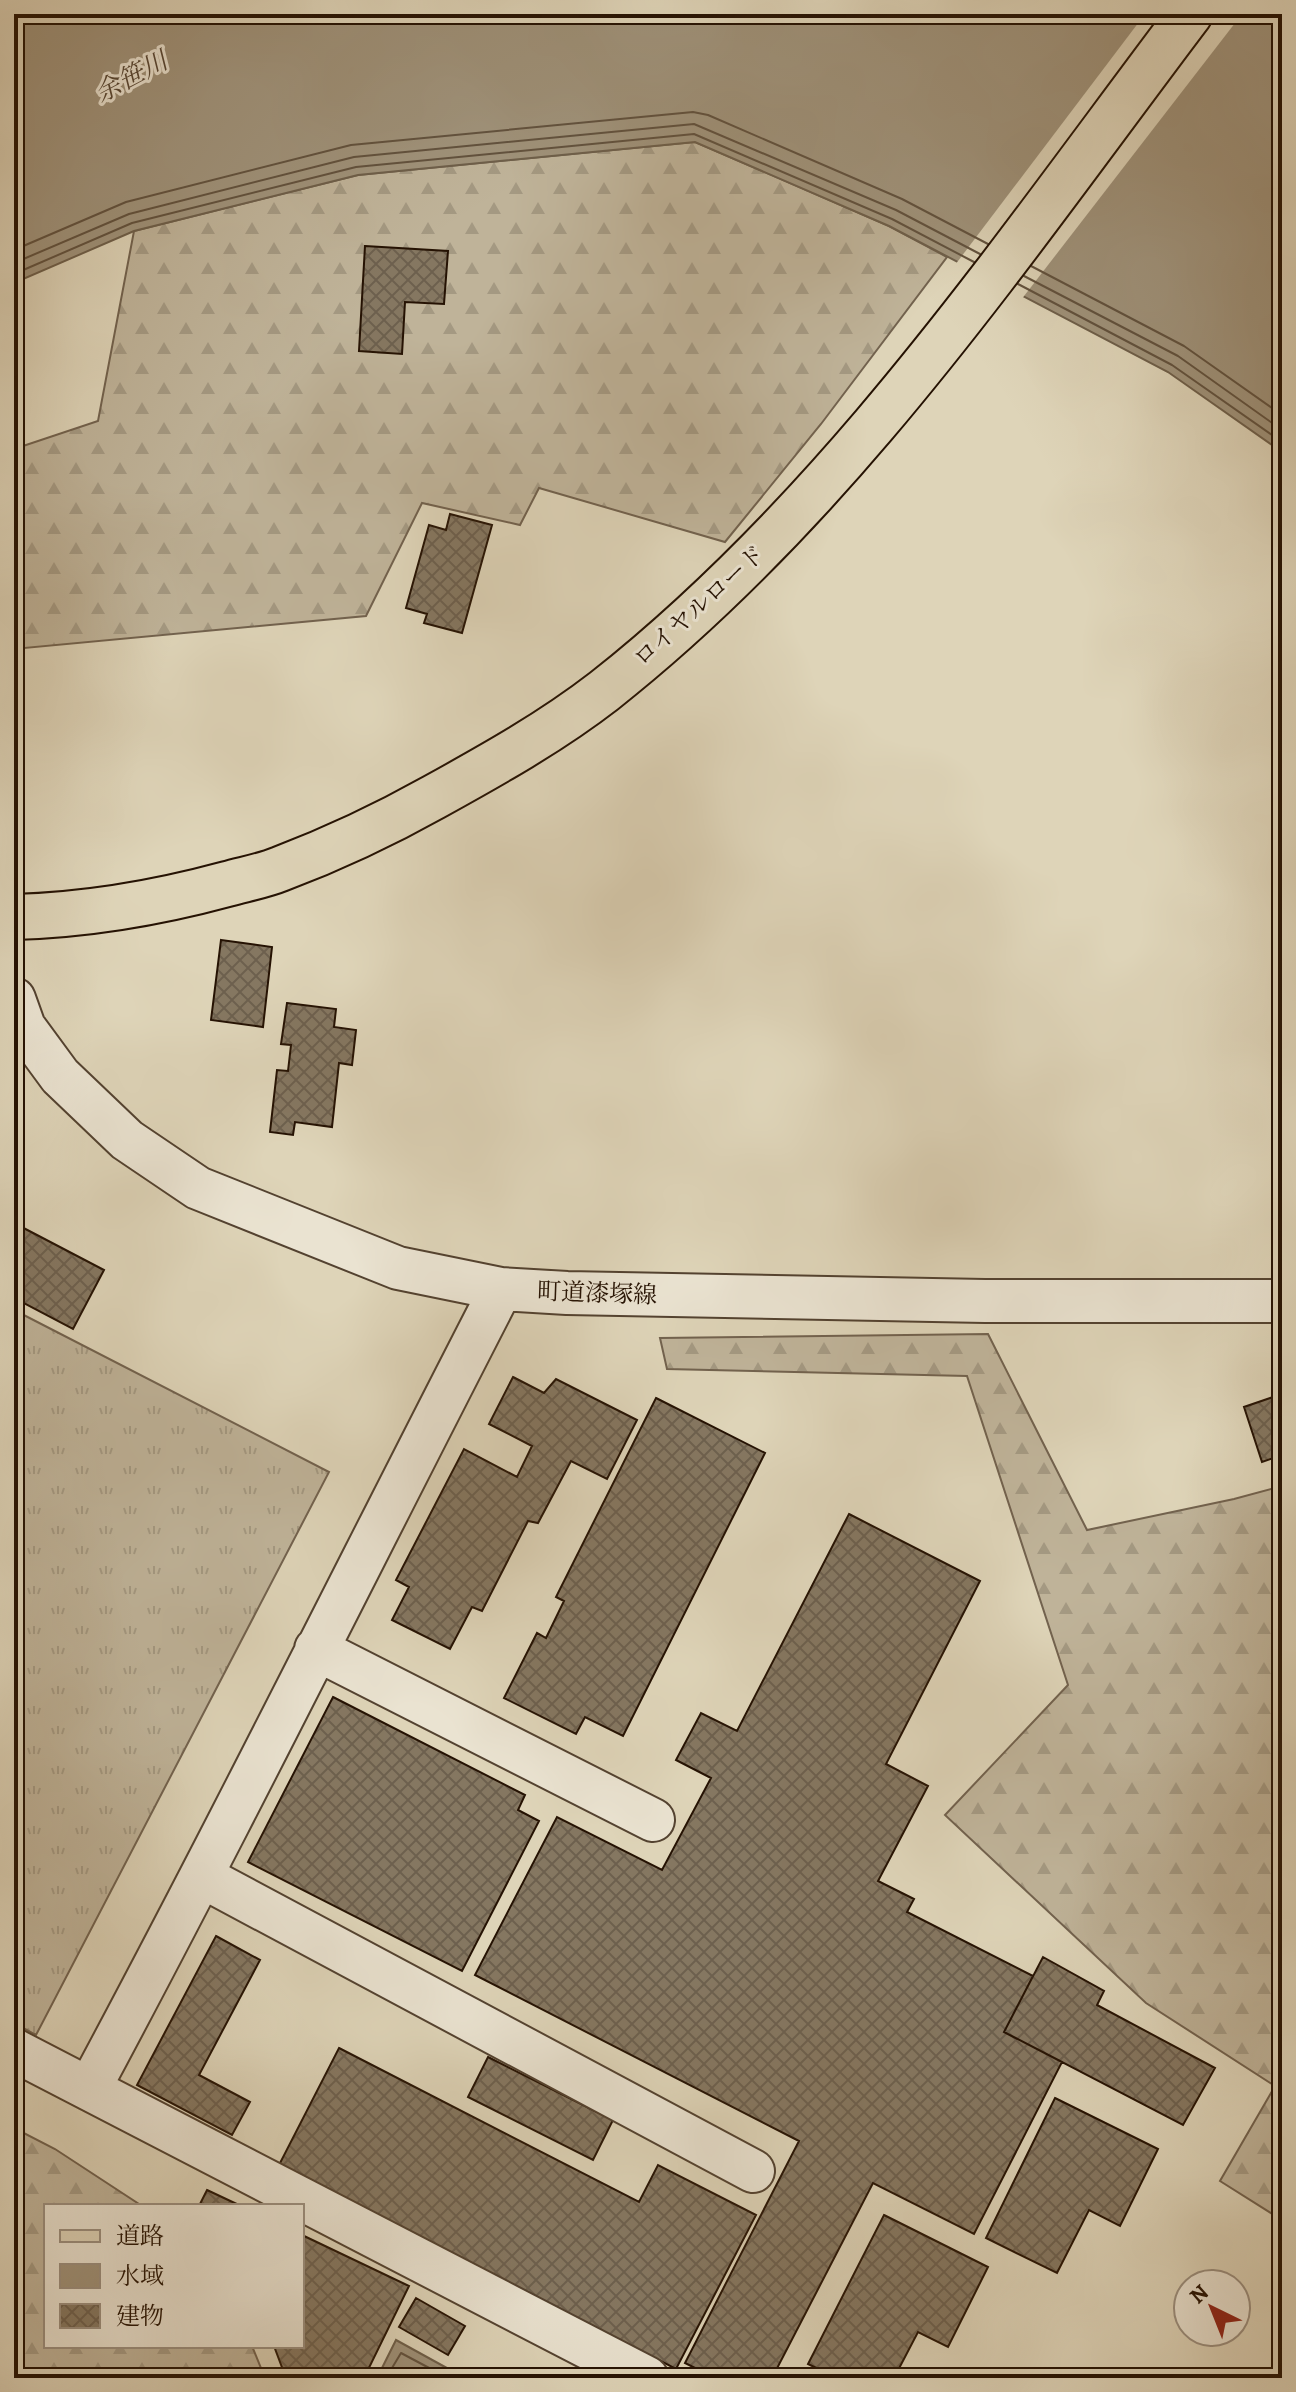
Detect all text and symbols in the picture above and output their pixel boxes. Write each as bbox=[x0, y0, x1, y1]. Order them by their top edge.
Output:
water label: 余笹川 bbox=[88, 42, 176, 111]
street label: ロイヤルロード bbox=[626, 538, 772, 674]
street label: 町道漆塚線 bbox=[536, 1275, 658, 1311]
legend bbox=[44, 2204, 304, 2348]
text: 道路 bbox=[116, 2220, 164, 2252]
text: 水域 bbox=[116, 2260, 164, 2292]
north arrow bbox=[1172, 2268, 1252, 2348]
text: N bbox=[1183, 2278, 1215, 2311]
text: 建物 bbox=[116, 2300, 164, 2332]

